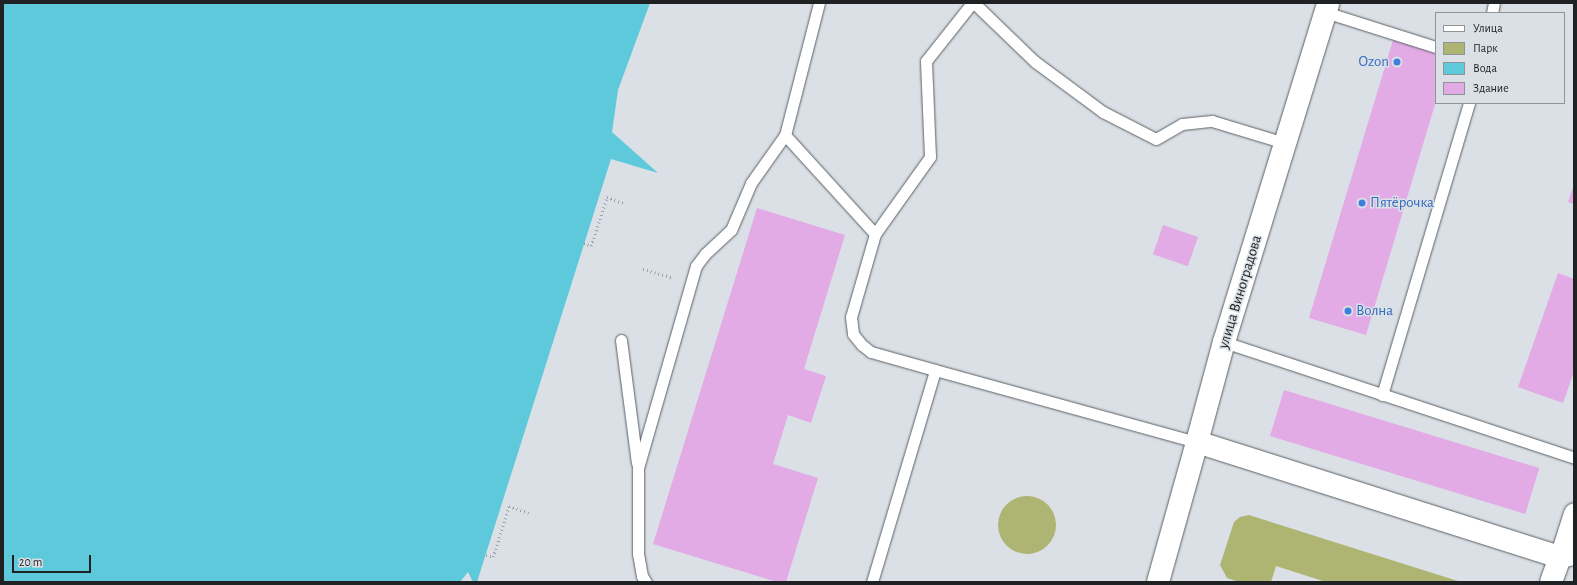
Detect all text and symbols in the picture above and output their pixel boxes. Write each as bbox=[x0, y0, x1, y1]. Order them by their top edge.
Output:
legend bbox=[1435, 12, 1565, 104]
text: Улица bbox=[1473, 22, 1503, 34]
text: Парк bbox=[1473, 42, 1498, 54]
place label: Ozon bbox=[1359, 53, 1389, 71]
marker: Ozon bbox=[1392, 57, 1402, 67]
text: Вода bbox=[1473, 62, 1497, 74]
text: Здание bbox=[1473, 82, 1509, 94]
place label: Пятёрочка bbox=[1370, 194, 1434, 212]
marker: Пятёрочка bbox=[1357, 198, 1367, 208]
street label: улица Виноградова bbox=[1214, 233, 1266, 351]
place label: Волна bbox=[1356, 302, 1393, 320]
marker: Волна bbox=[1343, 306, 1353, 316]
scale bar bbox=[14, 547, 93, 573]
text: 20 m bbox=[19, 556, 42, 568]

